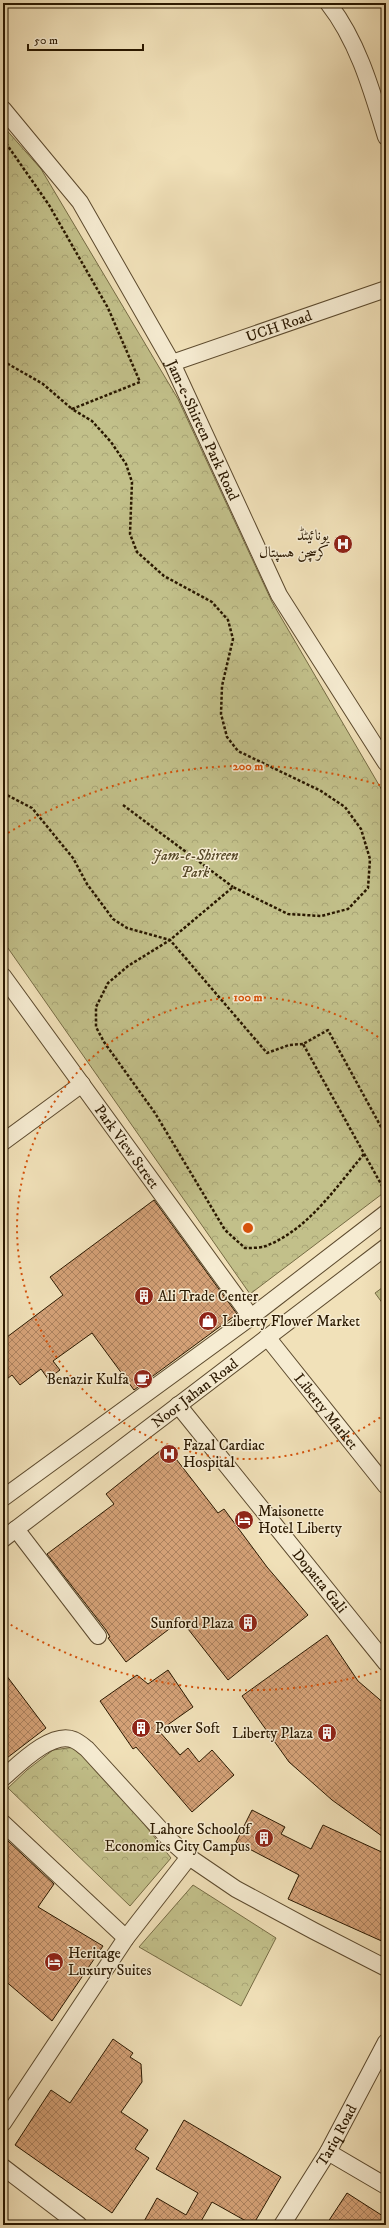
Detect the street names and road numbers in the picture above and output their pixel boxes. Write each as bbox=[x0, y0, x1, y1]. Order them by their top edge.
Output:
street label: UCH Road bbox=[244, 306, 315, 347]
street label: Jam-e-Shireen Park Road bbox=[161, 355, 243, 504]
street label: Park View Street bbox=[90, 1101, 164, 1193]
street label: Noor Jahan Road bbox=[148, 1354, 242, 1432]
street label: Liberty Market bbox=[290, 1369, 362, 1454]
street label: Dopatta Gali bbox=[288, 1545, 351, 1617]
street label: Tariq Road bbox=[312, 2101, 362, 2170]

